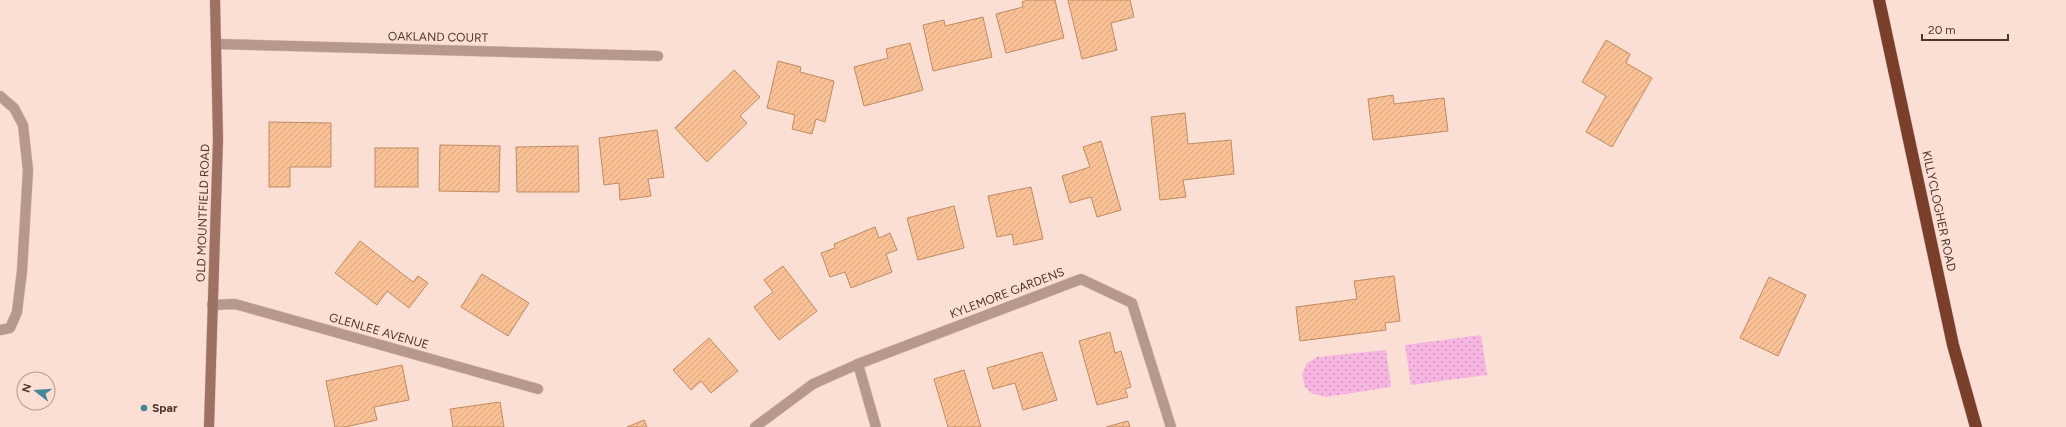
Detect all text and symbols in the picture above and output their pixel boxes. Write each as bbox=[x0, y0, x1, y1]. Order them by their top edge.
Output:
scale bar bbox=[1922, 16, 2008, 42]
text: 20 m bbox=[1928, 23, 1956, 37]
street label: OAKLAND COURT bbox=[388, 29, 489, 45]
street label: OLD MOUNTFIELD ROAD bbox=[194, 144, 212, 282]
street label: KILLYCLOGHER ROAD bbox=[1919, 149, 1959, 273]
street label: KYLEMORE GARDENS bbox=[948, 265, 1066, 321]
street label: GLENLEE AVENUE bbox=[328, 310, 430, 352]
north arrow bbox=[16, 371, 56, 411]
text: N bbox=[19, 382, 34, 394]
place label: Spar bbox=[152, 401, 178, 415]
marker: Spar bbox=[139, 403, 149, 413]

